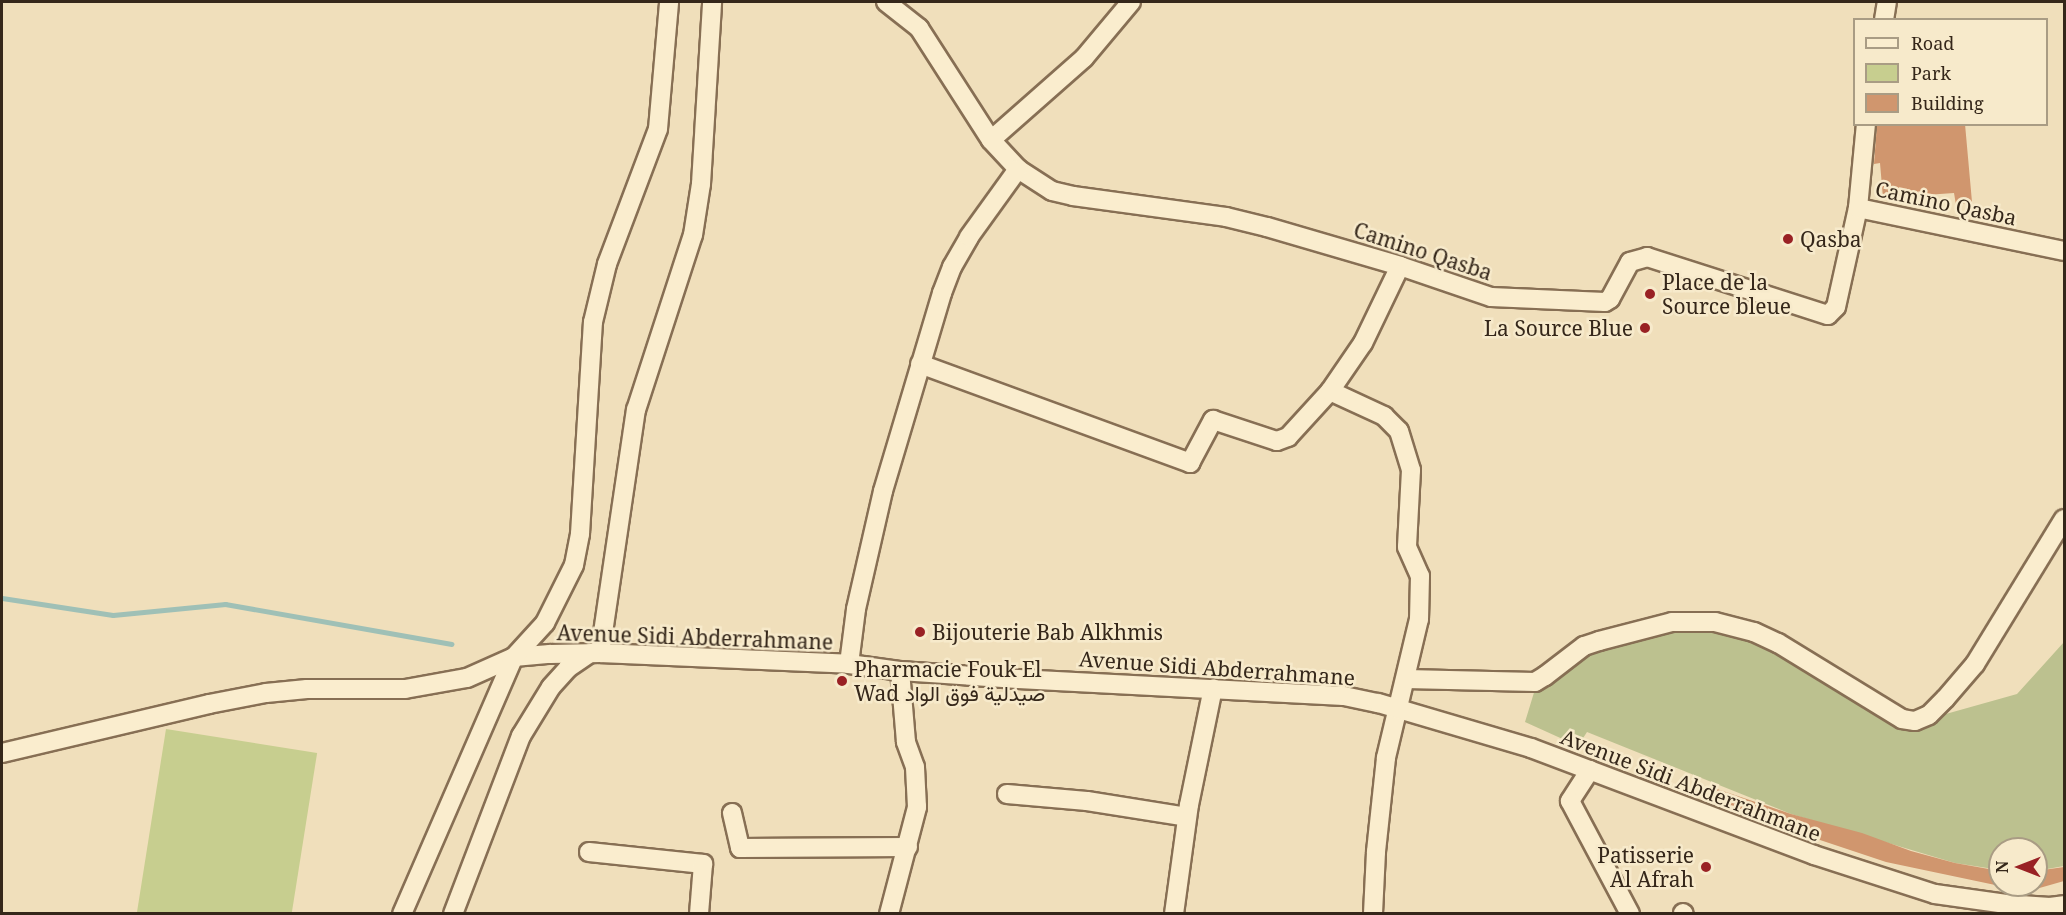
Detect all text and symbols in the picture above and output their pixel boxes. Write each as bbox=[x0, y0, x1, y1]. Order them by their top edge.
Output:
legend bbox=[1853, 18, 2048, 126]
text: Road bbox=[1911, 31, 1954, 55]
text: Park bbox=[1911, 61, 1951, 85]
text: Building bbox=[1911, 91, 1984, 115]
street label: Camino Qasba bbox=[1873, 176, 2019, 230]
street label: Camino Qasba bbox=[1351, 217, 1495, 285]
place label: Qasba bbox=[1800, 226, 1862, 252]
marker: Qasba bbox=[1781, 232, 1795, 246]
place label: Place de la Source bleue bbox=[1662, 269, 1791, 319]
marker: Place de la Source bleue bbox=[1643, 287, 1657, 301]
place label: La Source Blue bbox=[1484, 315, 1633, 341]
marker: La Source Blue bbox=[1638, 321, 1652, 335]
place label: Bijouterie Bab Alkhmis bbox=[932, 619, 1163, 645]
street label: Avenue Sidi Abderrahmane bbox=[556, 620, 834, 654]
marker: Bijouterie Bab Alkhmis bbox=[913, 625, 927, 639]
street label: Avenue Sidi Abderrahmane bbox=[1078, 646, 1356, 690]
place label: Pharmacie Fouk El Wad صيدلية فوق الواد bbox=[854, 656, 1045, 706]
marker: Pharmacie Fouk El Wad صيدلية فوق الواد bbox=[835, 674, 849, 688]
street label: Avenue Sidi Abderrahmane bbox=[1557, 724, 1825, 846]
north arrow bbox=[1988, 837, 2048, 897]
place label: Patisserie Al Afrah bbox=[1597, 842, 1694, 892]
marker: Patisserie Al Afrah bbox=[1699, 860, 1713, 874]
text: N bbox=[1991, 861, 2013, 873]

